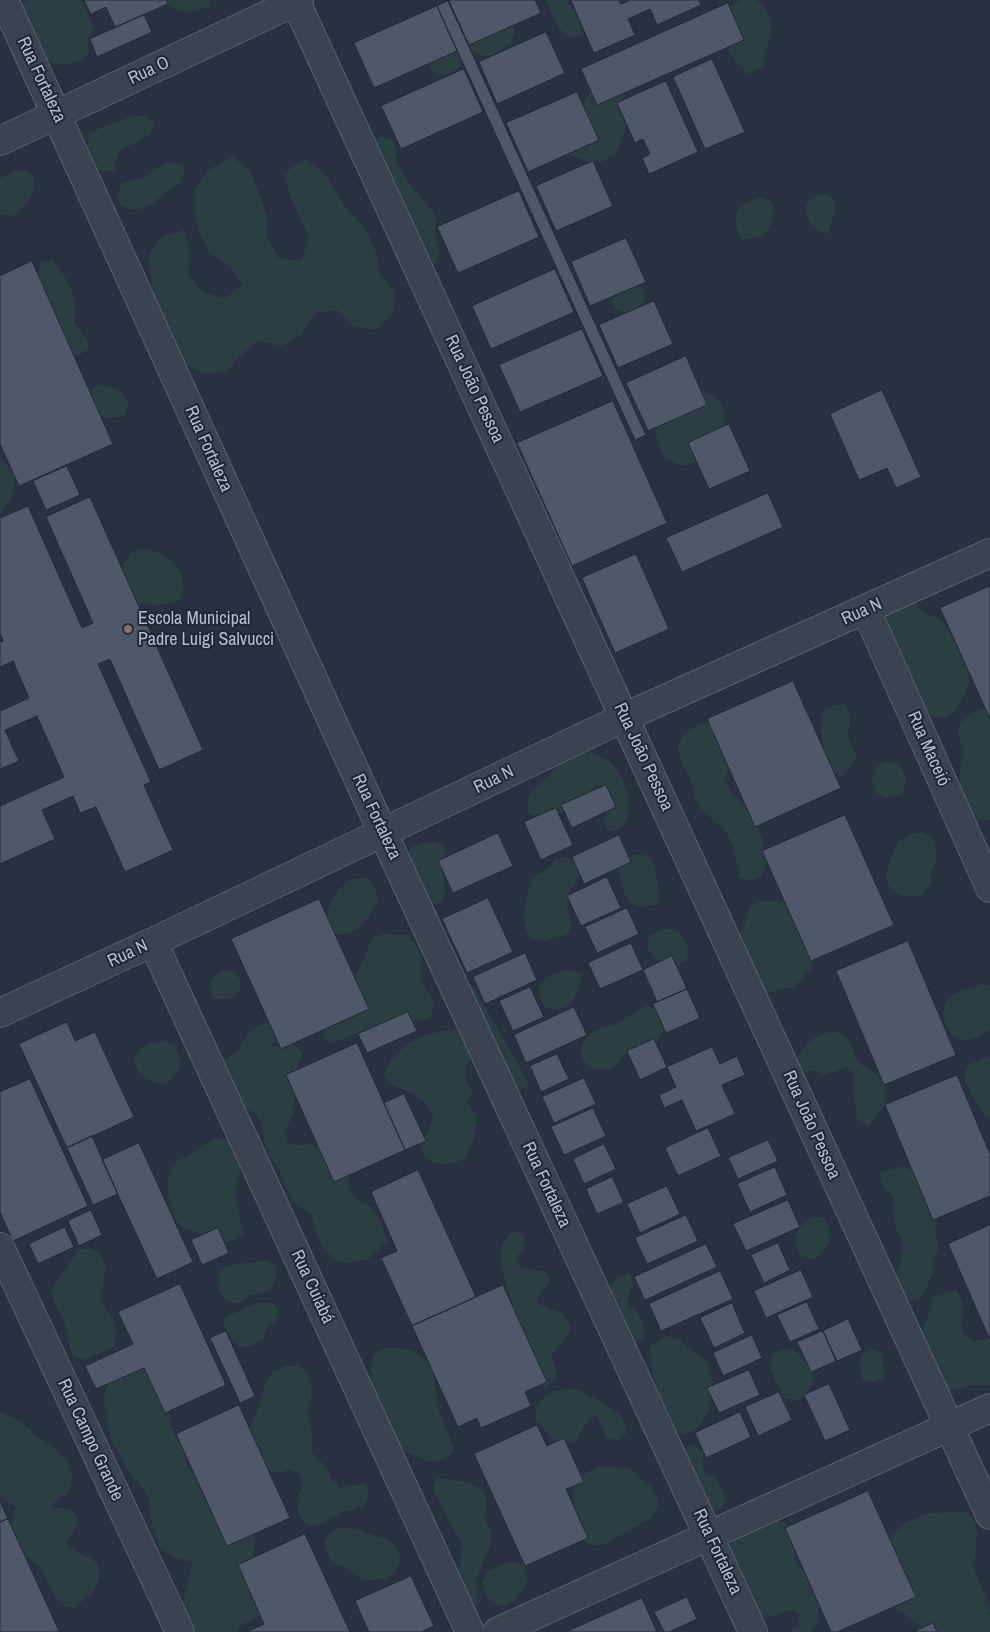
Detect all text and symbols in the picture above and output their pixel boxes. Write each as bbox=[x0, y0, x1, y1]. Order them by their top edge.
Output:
street label: Rua Fortaleza bbox=[12, 34, 70, 126]
street label: Rua O bbox=[125, 52, 173, 90]
street label: Rua João Pessoa bbox=[440, 332, 508, 446]
street label: Rua Fortaleza bbox=[179, 403, 237, 495]
street label: Rua N bbox=[838, 594, 886, 630]
place label: Escola Municipal Padre Luigi Salvucci bbox=[138, 608, 274, 650]
marker: Escola Municipal Padre Luigi Salvucci bbox=[122, 623, 134, 635]
street label: Rua João Pessoa bbox=[609, 700, 677, 814]
street label: Rua Maceió bbox=[902, 708, 954, 790]
street label: Rua N bbox=[470, 761, 518, 799]
street label: Rua Fortaleza bbox=[347, 771, 405, 863]
street label: Rua N bbox=[104, 935, 152, 973]
street label: Rua João Pessoa bbox=[777, 1067, 845, 1183]
street label: Rua Fortaleza bbox=[517, 1139, 575, 1231]
street label: Rua Cuiabá bbox=[286, 1247, 338, 1327]
street label: Rua Campo Grande bbox=[52, 1376, 128, 1504]
street label: Rua Fortaleza bbox=[688, 1506, 746, 1598]

